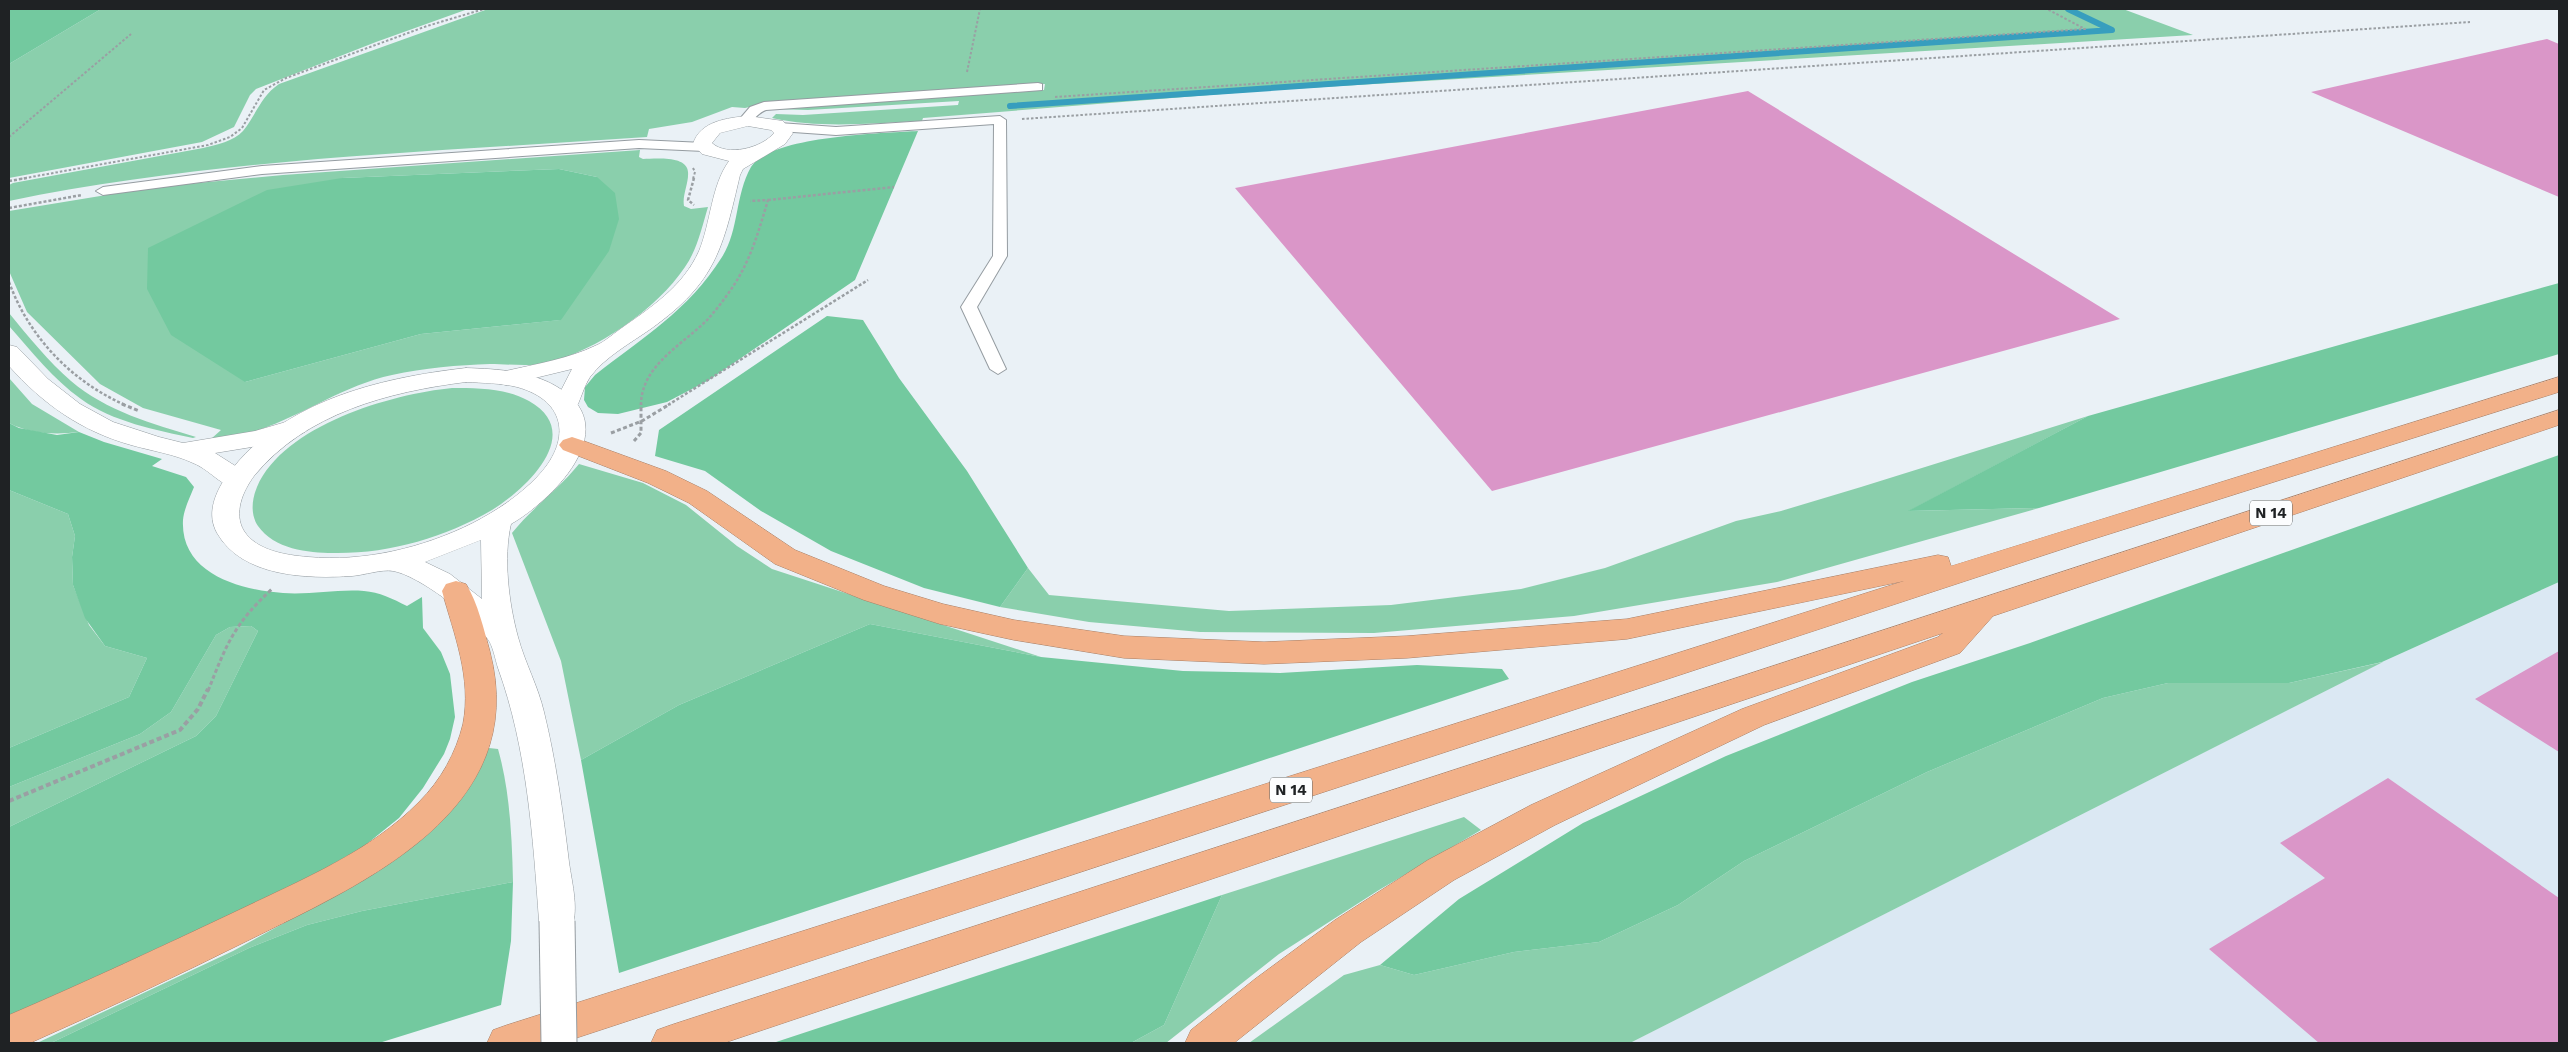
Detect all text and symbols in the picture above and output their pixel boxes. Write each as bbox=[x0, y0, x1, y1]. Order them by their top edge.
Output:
road number: N 14 bbox=[2250, 500, 2292, 526]
road number: N 14 bbox=[1270, 778, 1312, 802]

